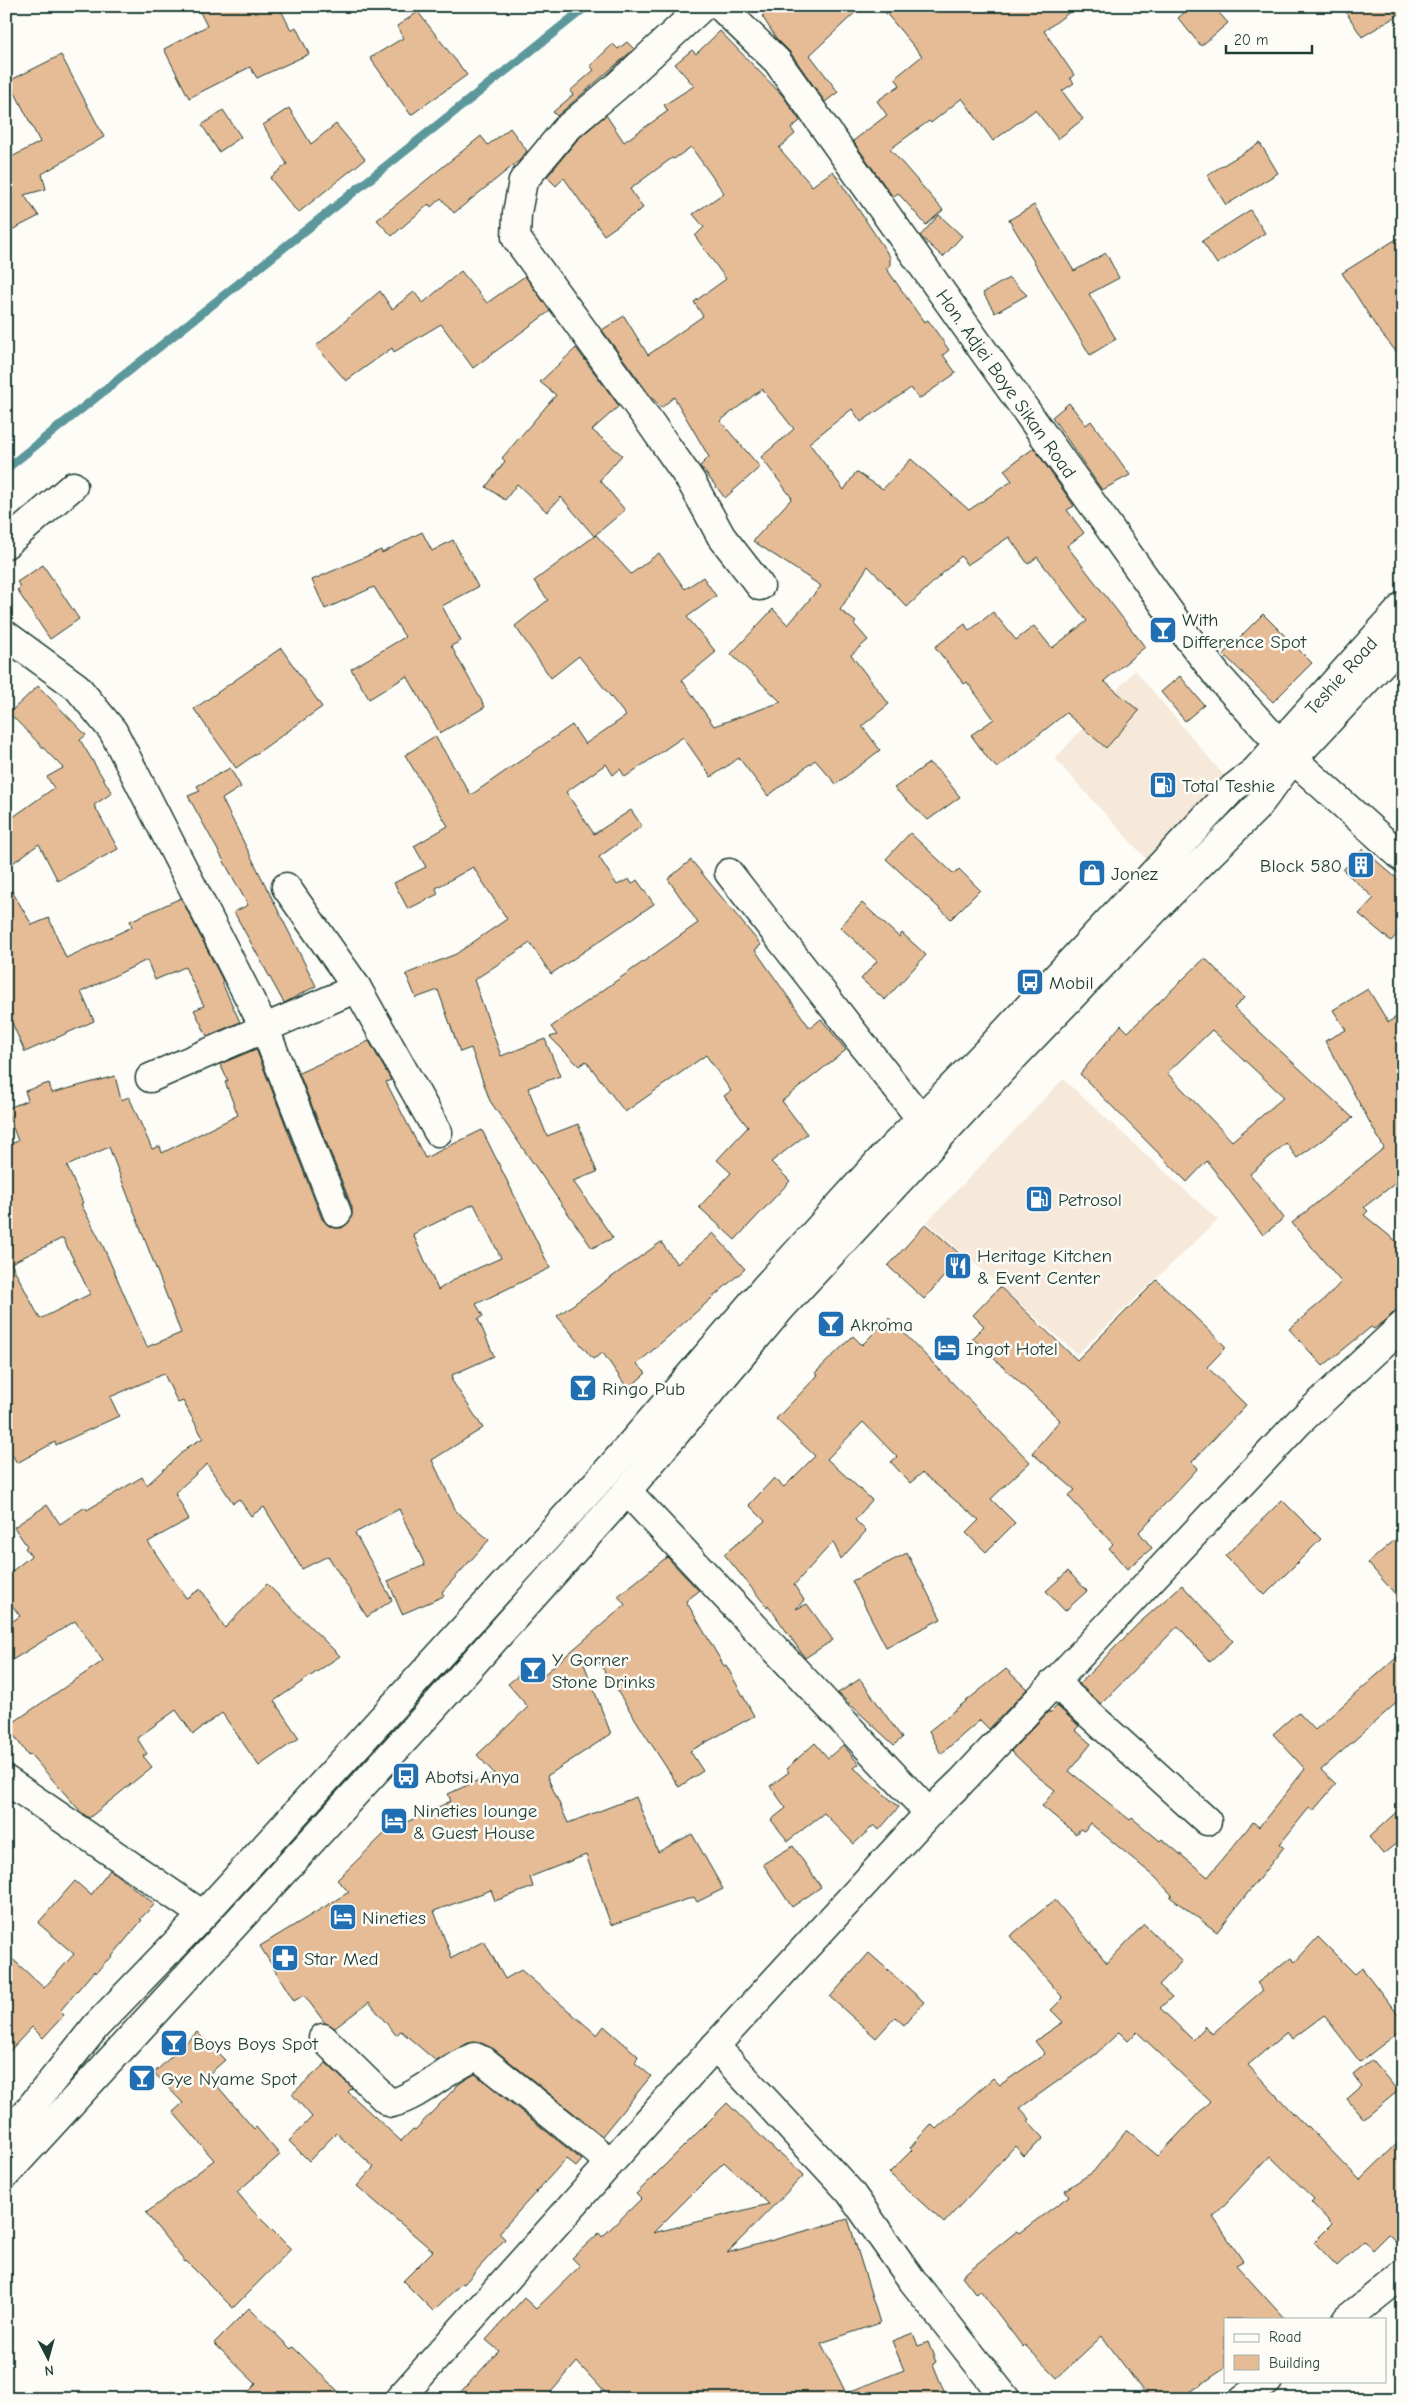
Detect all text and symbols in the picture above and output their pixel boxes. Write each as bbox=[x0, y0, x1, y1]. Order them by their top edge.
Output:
scale bar bbox=[1226, 22, 1313, 54]
text: 20 m bbox=[1234, 31, 1268, 49]
street label: Hon. Adjei Boye Sikan Road bbox=[931, 285, 1080, 483]
place label: With Difference Spot bbox=[1182, 609, 1307, 653]
bar icon: With Difference Spot bbox=[1148, 615, 1178, 645]
street label: Teshie Road bbox=[1301, 633, 1382, 720]
fuel station icon: Total Teshie bbox=[1148, 770, 1178, 800]
place label: Total Teshie bbox=[1182, 775, 1275, 797]
building icon: Block 580 bbox=[1346, 850, 1376, 880]
place label: Block 580 bbox=[1260, 855, 1342, 877]
shop icon: Jonez bbox=[1077, 858, 1107, 888]
place label: Jonez bbox=[1111, 863, 1158, 885]
bus stop icon: Mobil bbox=[1015, 967, 1045, 997]
place label: Mobil bbox=[1049, 972, 1094, 994]
fuel station icon: Petrosol bbox=[1024, 1184, 1054, 1214]
place label: Petrosol bbox=[1058, 1189, 1122, 1211]
place label: Heritage Kitchen & Event Center bbox=[977, 1245, 1112, 1289]
restaurant icon: Heritage Kitchen & Event Center bbox=[943, 1251, 973, 1281]
bar icon: Akroma bbox=[816, 1309, 846, 1339]
place label: Akroma bbox=[850, 1314, 913, 1336]
hotel icon: Ingot Hotel bbox=[932, 1333, 962, 1363]
place label: Ingot Hotel bbox=[966, 1338, 1058, 1360]
bar icon: Ringo Pub bbox=[568, 1373, 598, 1403]
place label: Ringo Pub bbox=[602, 1378, 685, 1400]
place label: Y Gorner Stone Drinks bbox=[552, 1649, 655, 1693]
bar icon: Y Gorner Stone Drinks bbox=[518, 1655, 548, 1685]
bus stop icon: Abotsi Anya bbox=[391, 1761, 421, 1791]
place label: Abotsi Anya bbox=[425, 1766, 520, 1788]
place label: Nineties lounge & Guest House bbox=[413, 1800, 537, 1844]
hotel icon: Nineties lounge & Guest House bbox=[379, 1806, 409, 1836]
hotel icon: Nineties bbox=[328, 1902, 358, 1932]
place label: Nineties bbox=[362, 1907, 426, 1929]
pharmacy icon: Star Med bbox=[270, 1943, 300, 1973]
place label: Star Med bbox=[304, 1948, 379, 1970]
bar icon: Boys Boys Spot bbox=[159, 2028, 189, 2058]
place label: Boys Boys Spot bbox=[193, 2033, 318, 2055]
bar icon: Gye Nyame Spot bbox=[127, 2063, 157, 2093]
place label: Gye Nyame Spot bbox=[161, 2068, 297, 2090]
legend bbox=[1224, 2318, 1386, 2382]
text: Road bbox=[1269, 2328, 1301, 2346]
north arrow bbox=[22, 2332, 72, 2382]
text: Building bbox=[1269, 2354, 1320, 2372]
text: N bbox=[44, 2362, 55, 2379]

